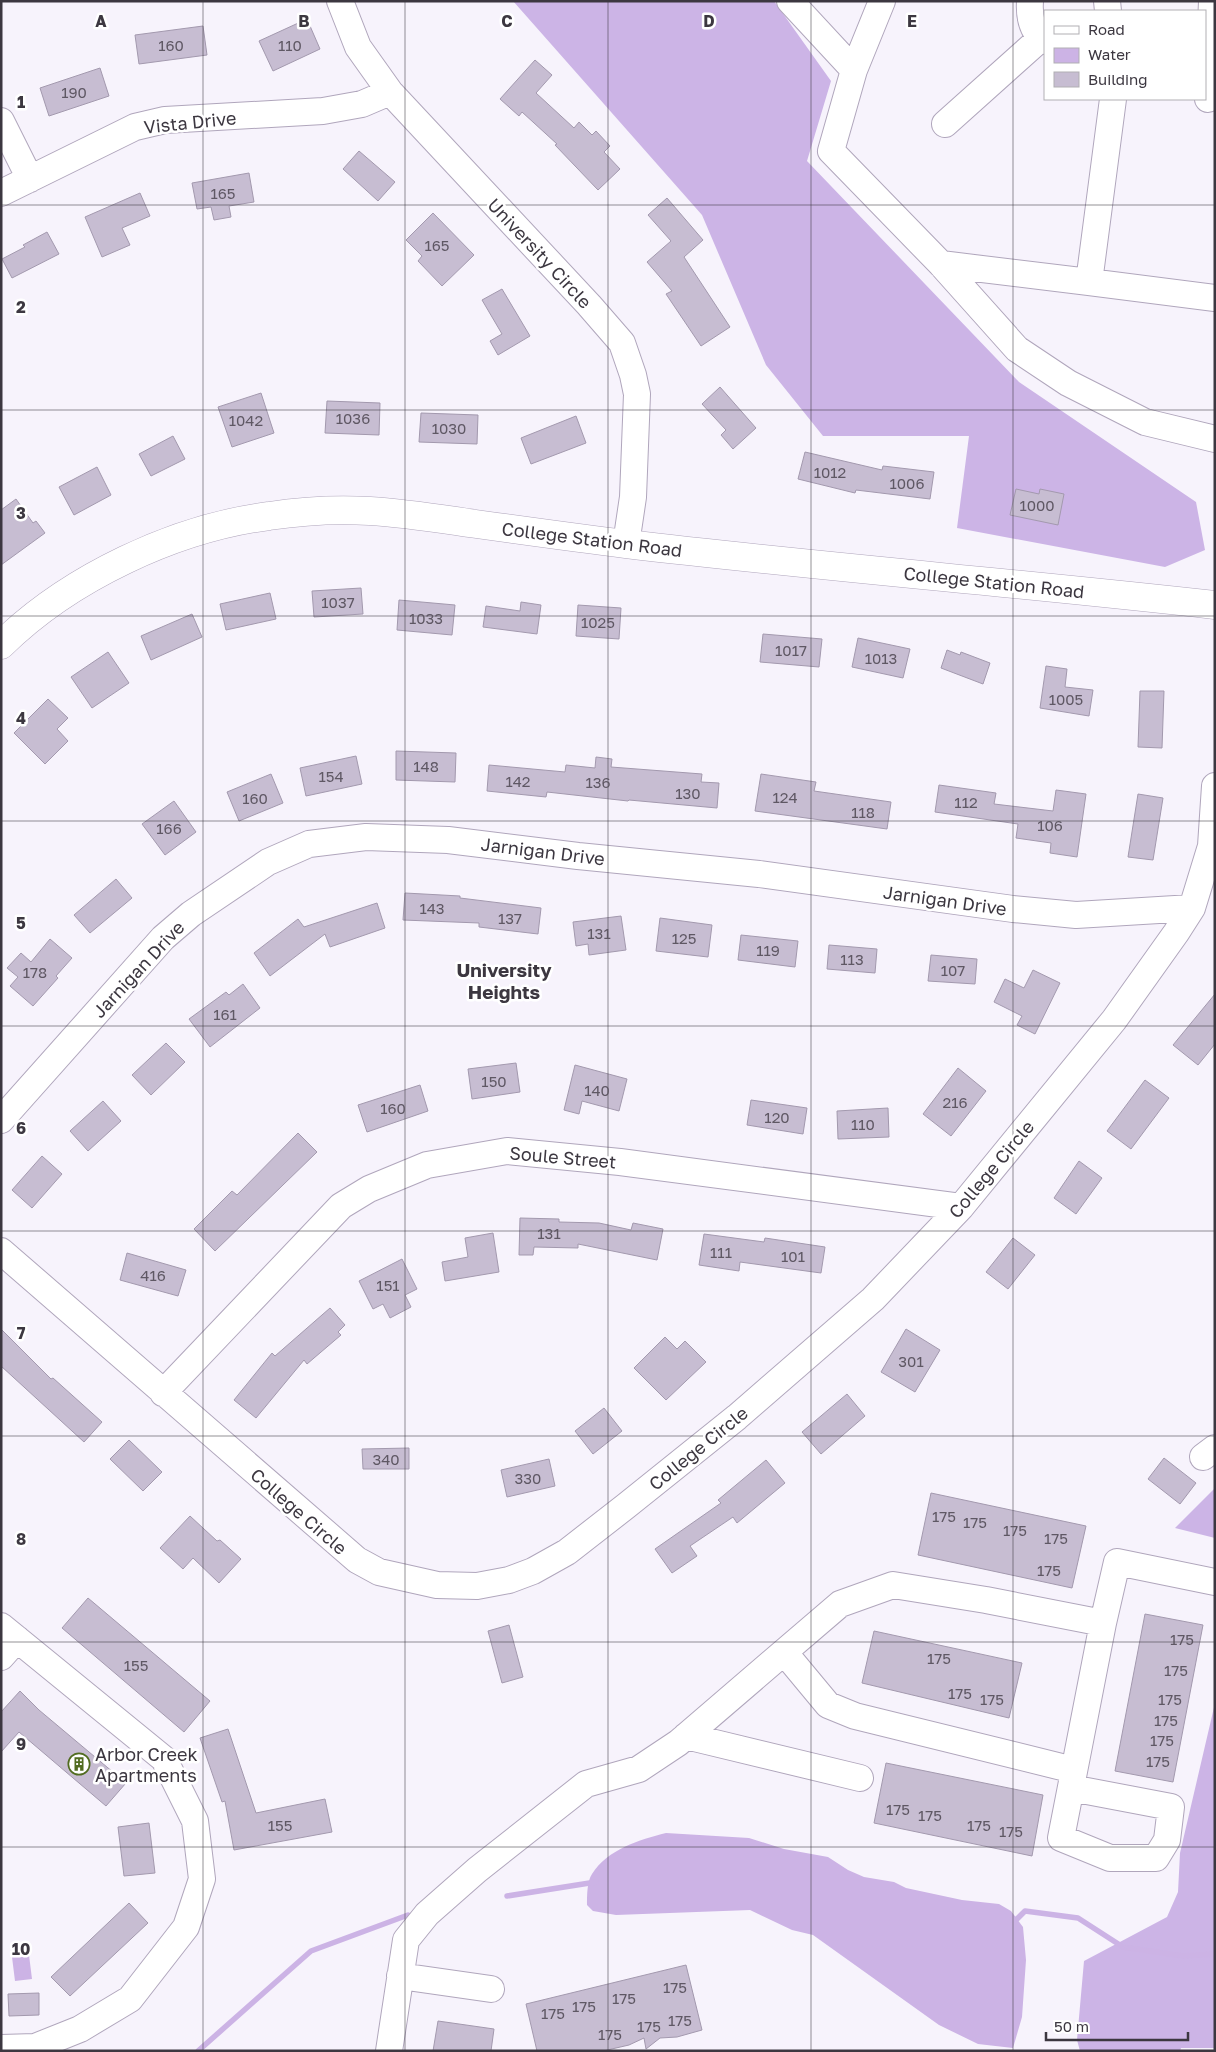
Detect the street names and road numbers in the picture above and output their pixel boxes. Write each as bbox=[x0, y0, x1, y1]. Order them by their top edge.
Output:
street label: Vista Drive bbox=[143, 106, 237, 138]
street label: University Circle bbox=[483, 193, 597, 313]
street label: College Station Road bbox=[500, 517, 684, 561]
street label: College Station Road bbox=[903, 562, 1085, 602]
street label: Jarnigan Drive bbox=[480, 832, 606, 870]
street label: Jarnigan Drive bbox=[882, 880, 1008, 920]
street label: Jarnigan Drive bbox=[88, 916, 188, 1022]
street label: College Circle bbox=[944, 1116, 1038, 1222]
street label: Soule Street bbox=[509, 1141, 617, 1173]
street label: College Circle bbox=[644, 1402, 752, 1494]
street label: College Circle bbox=[246, 1463, 352, 1559]

